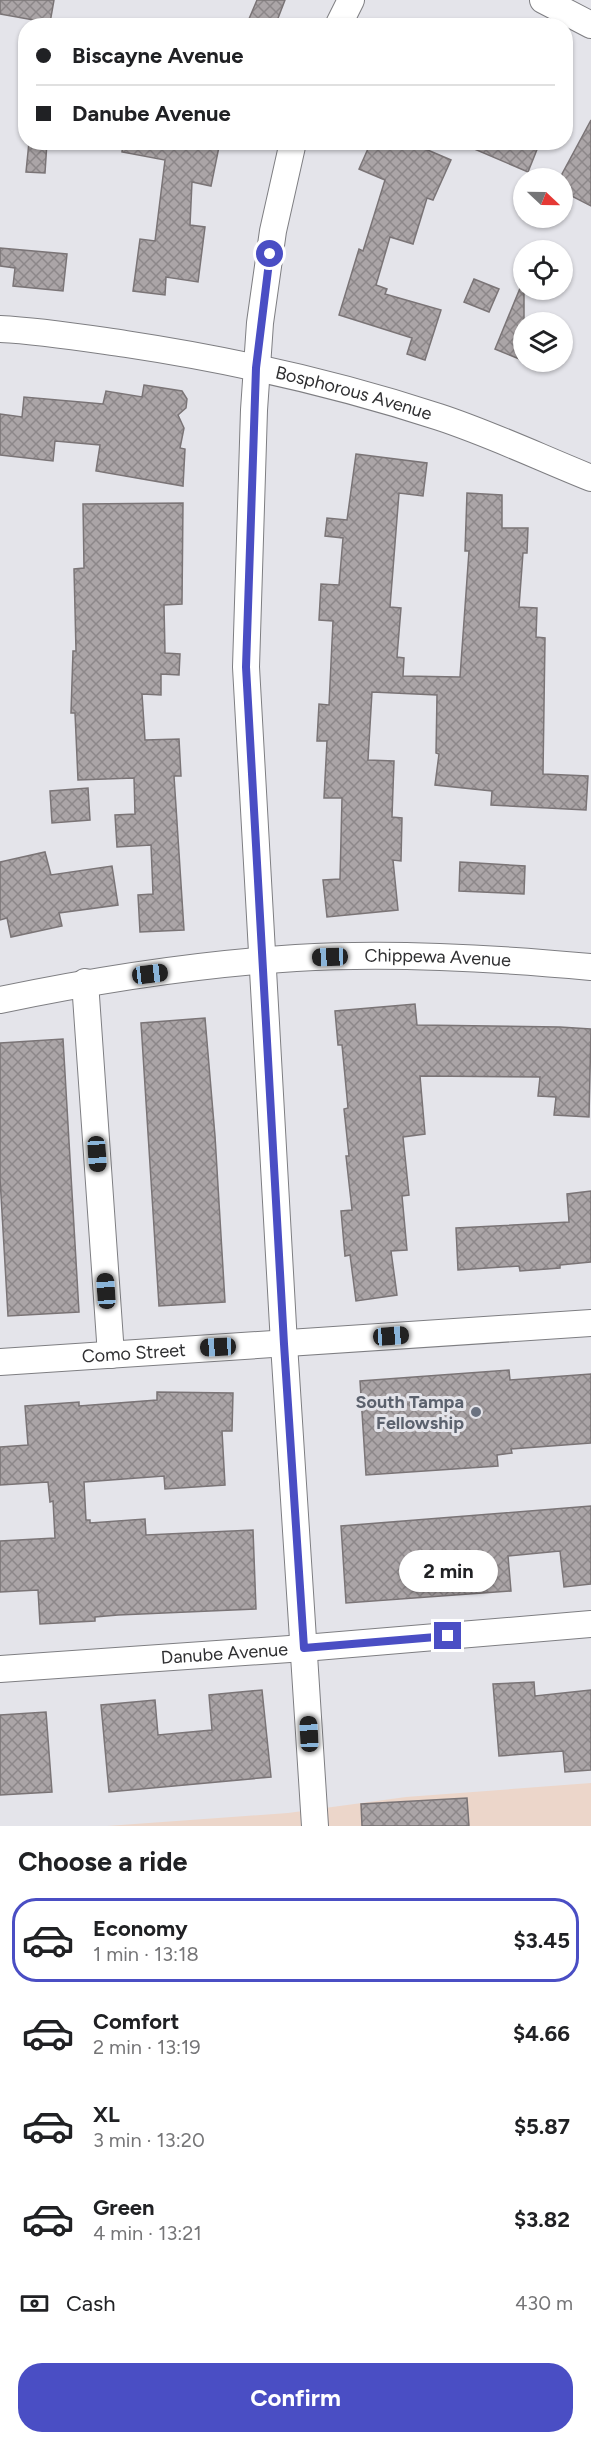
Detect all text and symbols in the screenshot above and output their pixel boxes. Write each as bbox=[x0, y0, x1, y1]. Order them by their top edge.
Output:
text: Biscayne Avenue bbox=[72, 42, 244, 69]
text: Danube Avenue bbox=[72, 100, 231, 127]
north arrow bbox=[513, 168, 573, 228]
map controls bbox=[513, 168, 573, 372]
route start bbox=[256, 240, 283, 267]
button: locate bbox=[513, 240, 573, 300]
button: layers bbox=[513, 312, 573, 372]
street label: Bosphorous Avenue bbox=[273, 361, 435, 425]
street label: Chippewa Avenue bbox=[364, 945, 512, 971]
car bbox=[312, 947, 348, 967]
car bbox=[131, 963, 169, 985]
car bbox=[87, 1135, 107, 1173]
car bbox=[96, 1272, 116, 1310]
car bbox=[372, 1326, 410, 1346]
car bbox=[200, 1337, 236, 1357]
street label: Como Street bbox=[81, 1339, 187, 1368]
place label: South Tampa Fellowship bbox=[356, 1391, 464, 1434]
marker: South Tampa Fellowship bbox=[469, 1405, 483, 1419]
callout: 2 min bbox=[398, 1549, 498, 1591]
text: 2 min bbox=[423, 1559, 474, 1583]
route end bbox=[434, 1622, 461, 1649]
street label: Danube Avenue bbox=[160, 1638, 289, 1669]
car bbox=[299, 1716, 319, 1752]
text: Choose a ride bbox=[18, 1845, 187, 1878]
icon: car bbox=[21, 1913, 75, 1967]
text: Economy bbox=[93, 1915, 188, 1942]
text: $3.45 bbox=[513, 1927, 570, 1954]
text: 1 min · 13:18 bbox=[93, 1942, 199, 1966]
icon: car bbox=[21, 2006, 75, 2060]
text: Comfort bbox=[93, 2008, 179, 2035]
text: $4.66 bbox=[513, 2020, 570, 2047]
text: 2 min · 13:19 bbox=[93, 2035, 201, 2059]
icon: car bbox=[21, 2099, 75, 2153]
text: XL bbox=[93, 2101, 120, 2128]
text: $5.87 bbox=[514, 2113, 570, 2140]
text: 3 min · 13:20 bbox=[93, 2128, 205, 2152]
icon: car bbox=[21, 2192, 75, 2246]
text: Green bbox=[93, 2194, 155, 2221]
text: $3.82 bbox=[514, 2206, 570, 2233]
text: 4 min · 13:21 bbox=[93, 2221, 202, 2245]
icon: cash bbox=[18, 2287, 51, 2320]
text: Cash bbox=[66, 2290, 116, 2317]
text: 430 m bbox=[515, 2291, 573, 2315]
button: Confirm bbox=[18, 2363, 573, 2432]

